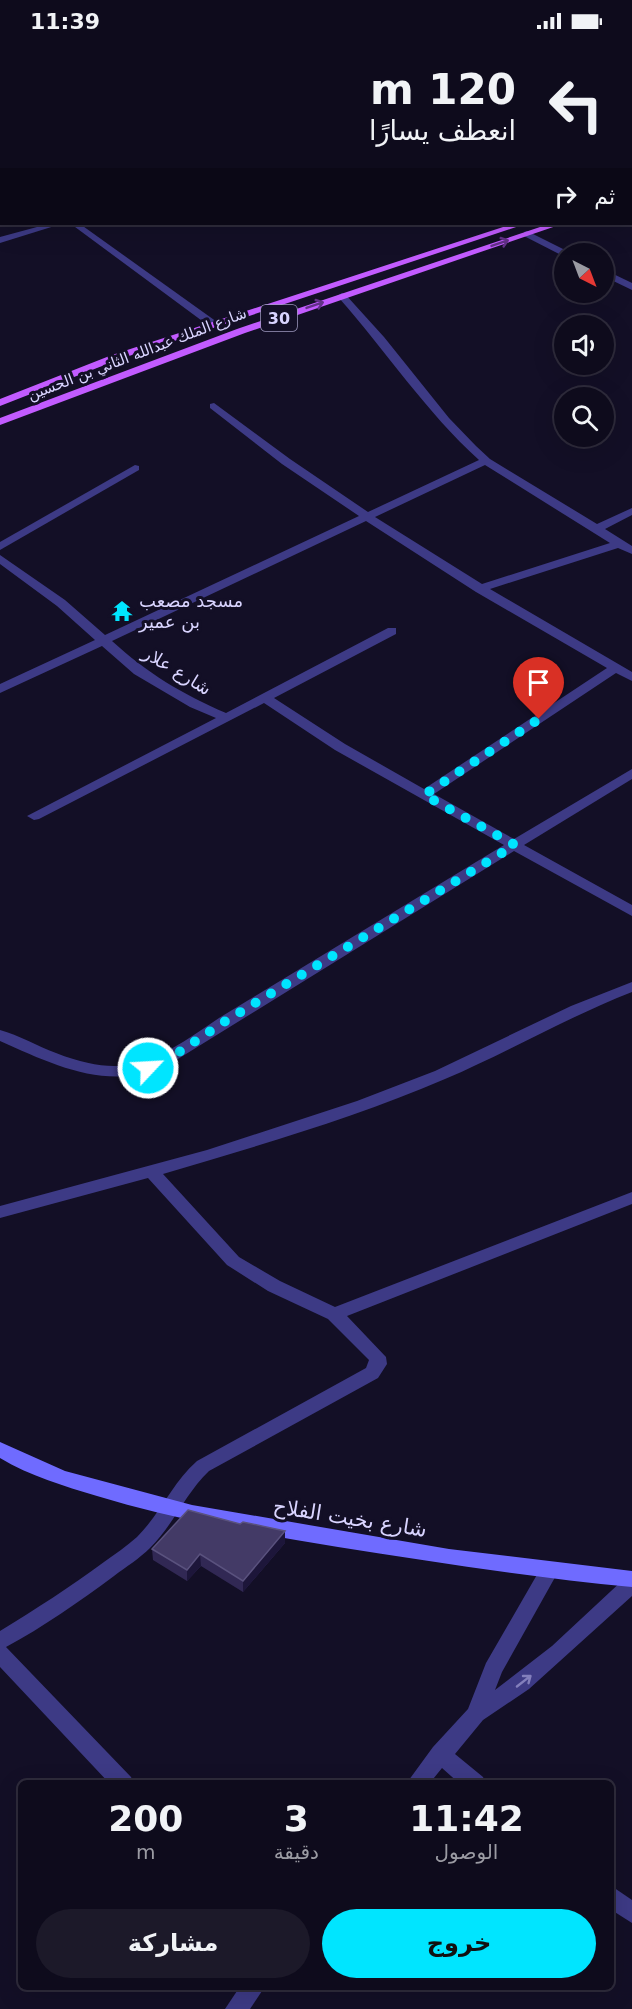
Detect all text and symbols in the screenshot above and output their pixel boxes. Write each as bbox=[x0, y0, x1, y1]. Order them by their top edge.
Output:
text: 11:39 bbox=[30, 9, 100, 34]
text: 120 m bbox=[370, 65, 516, 114]
icon: left bbox=[537, 66, 615, 144]
text: انعطف يسارًا bbox=[369, 115, 516, 146]
icon: right bbox=[549, 180, 582, 213]
text: ثم bbox=[594, 184, 615, 209]
one-way arrow bbox=[490, 237, 509, 248]
north arrow bbox=[554, 243, 614, 303]
map controls bbox=[554, 243, 614, 447]
one-way arrow bbox=[305, 299, 324, 310]
street label: شارع الملك عبدالله الثاني بن الحسين bbox=[25, 304, 249, 405]
road number: 30 bbox=[261, 305, 297, 331]
button: sound bbox=[554, 315, 614, 375]
button: search bbox=[554, 387, 614, 447]
place label: مسجد مصعب بن عمير bbox=[138, 590, 243, 633]
temple icon: مسجد مصعب بن عمير bbox=[110, 599, 134, 623]
street label: شارع علار bbox=[138, 642, 215, 700]
pin bbox=[513, 657, 564, 719]
icon: arrive bbox=[522, 666, 555, 699]
position arrow bbox=[116, 1036, 180, 1100]
street label: شارع بخيت الفلاح bbox=[271, 1494, 429, 1542]
one-way arrow bbox=[516, 1674, 532, 1687]
text: 200 bbox=[108, 1798, 183, 1839]
text: 3 bbox=[284, 1798, 309, 1839]
text: 11:42 bbox=[409, 1798, 524, 1839]
text: m bbox=[136, 1840, 156, 1864]
text: دقيقة bbox=[274, 1840, 319, 1864]
text: الوصول bbox=[435, 1840, 498, 1864]
button: مشاركة bbox=[36, 1909, 310, 1978]
button: خروج bbox=[322, 1909, 596, 1978]

